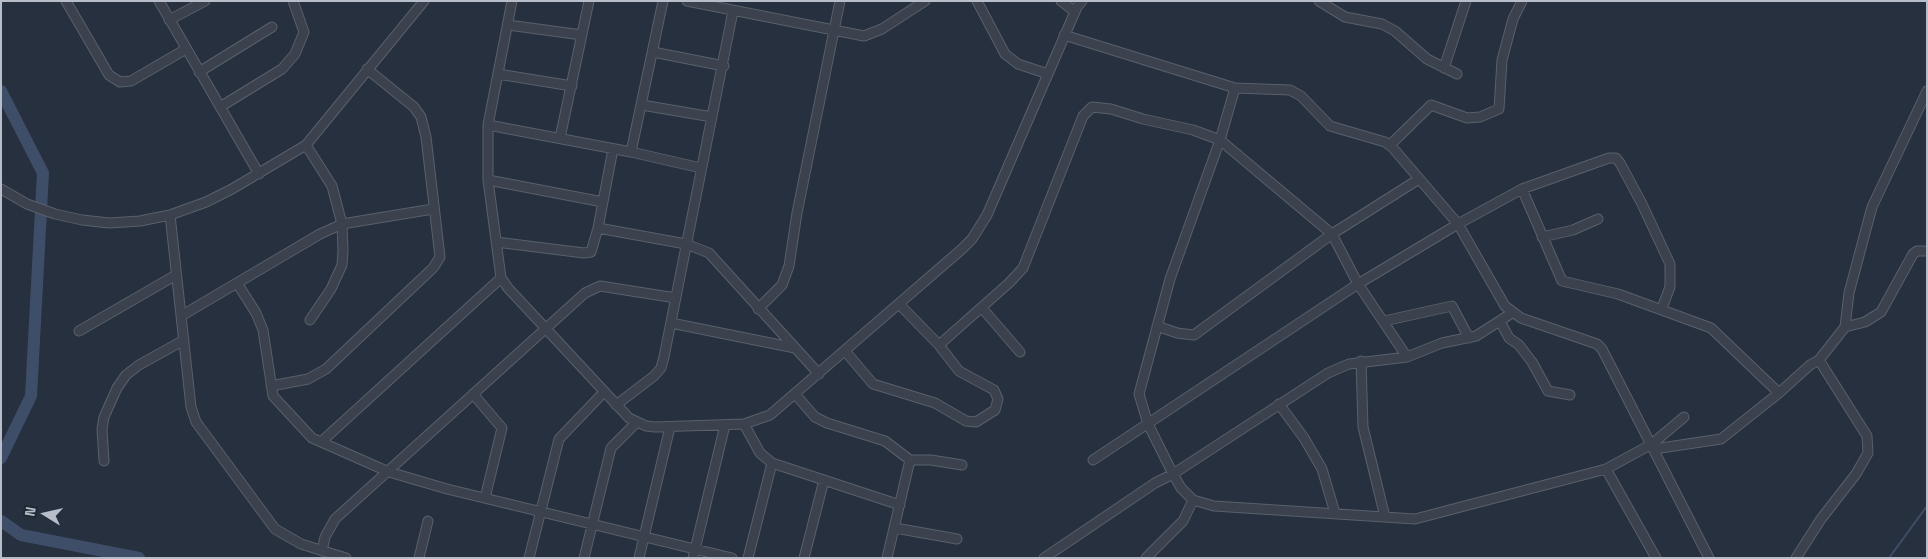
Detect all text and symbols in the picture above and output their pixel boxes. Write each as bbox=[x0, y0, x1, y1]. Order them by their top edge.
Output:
north arrow bbox=[20, 489, 70, 539]
text: N bbox=[21, 505, 40, 518]

